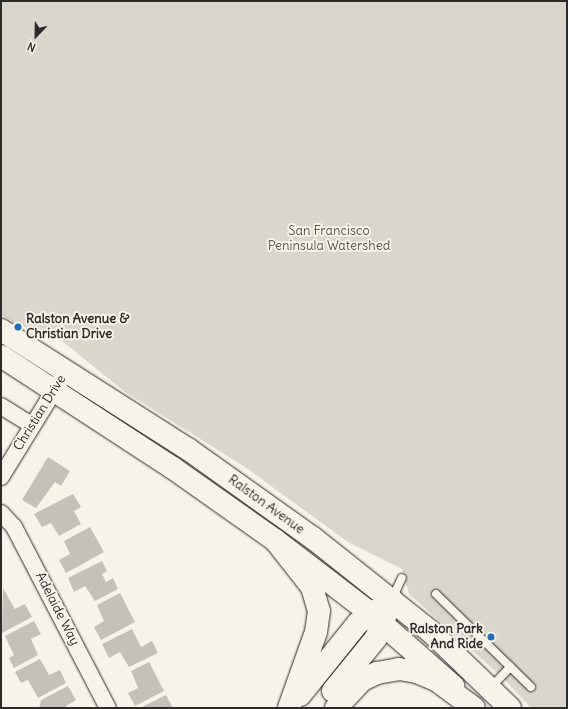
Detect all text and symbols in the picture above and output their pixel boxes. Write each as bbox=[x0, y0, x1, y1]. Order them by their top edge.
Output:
north arrow bbox=[16, 16, 56, 56]
text: N bbox=[25, 39, 38, 55]
park label: San Francisco Peninsula Watershed bbox=[268, 224, 390, 255]
place label: Ralston Avenue & Christian Drive bbox=[26, 312, 129, 343]
marker: Ralston Avenue & Christian Drive bbox=[13, 322, 23, 332]
street label: Christian Drive bbox=[11, 372, 69, 454]
street label: Ralston Avenue bbox=[225, 472, 307, 538]
street label: Adelaide Way bbox=[32, 570, 82, 648]
place label: Ralston Park And Ride bbox=[409, 622, 483, 653]
marker: Ralston Park And Ride bbox=[486, 632, 496, 642]

